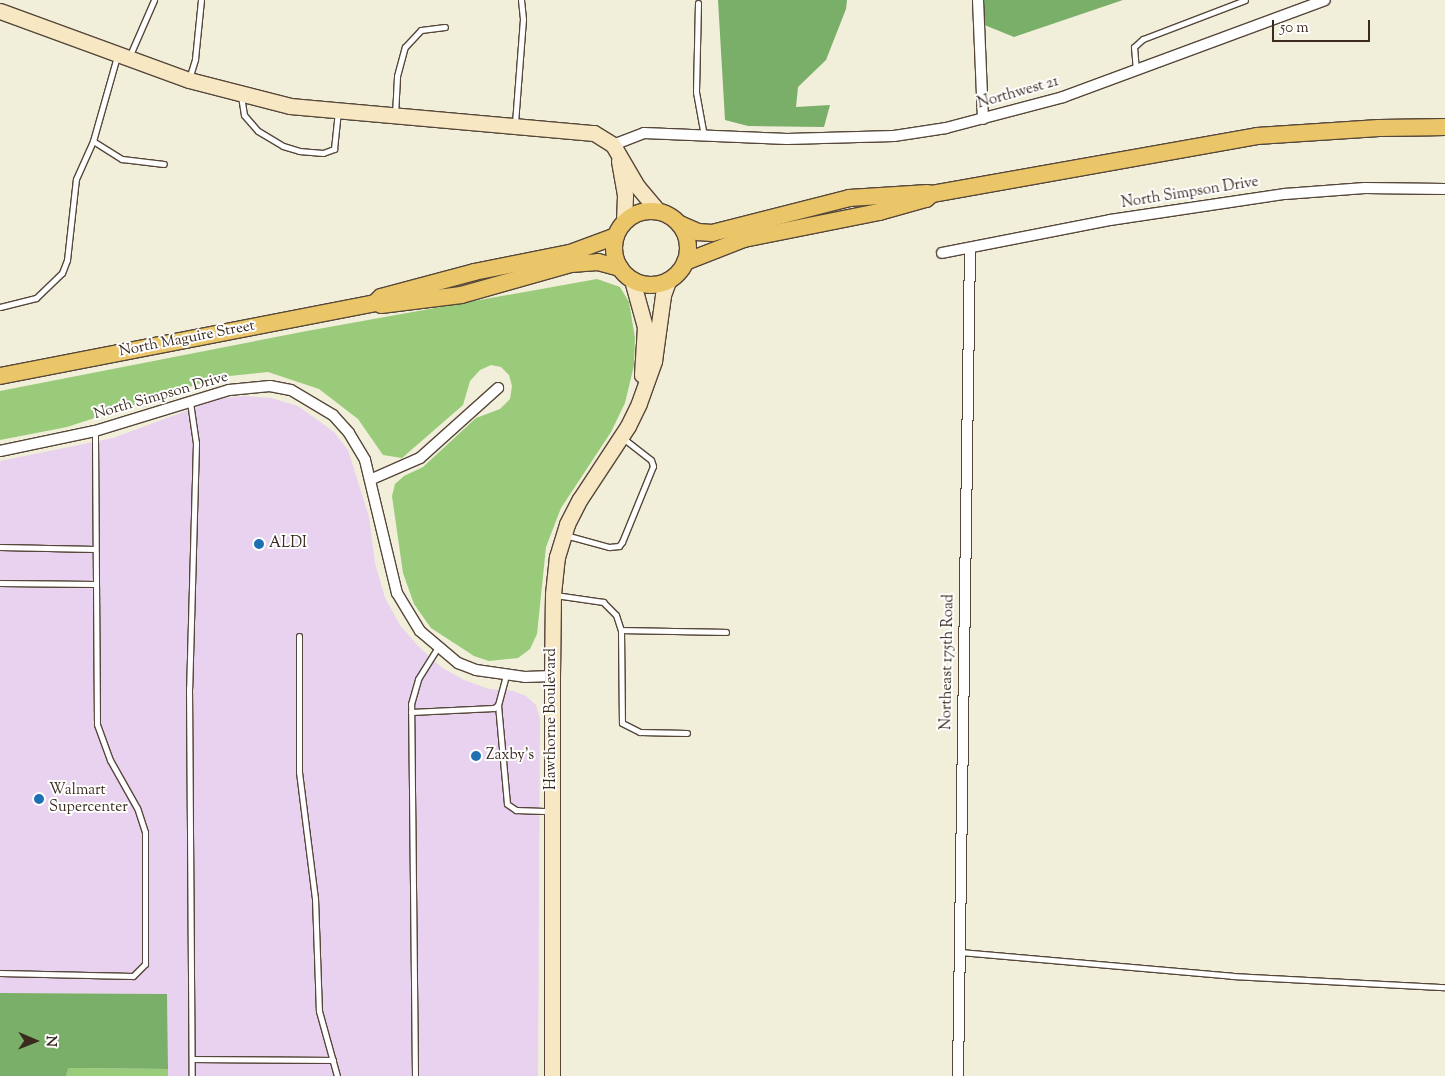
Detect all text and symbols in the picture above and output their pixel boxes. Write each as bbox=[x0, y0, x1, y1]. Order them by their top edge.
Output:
scale bar bbox=[1275, 10, 1372, 42]
text: 50 m bbox=[1280, 18, 1309, 39]
street label: Northwest 21 bbox=[975, 73, 1061, 113]
street label: North Simpson Drive bbox=[1120, 173, 1260, 213]
street label: North Maguire Street bbox=[118, 317, 256, 361]
street label: North Simpson Drive bbox=[92, 368, 230, 424]
place label: ALDI bbox=[269, 535, 307, 553]
marker: ALDI bbox=[253, 538, 265, 550]
street label: Northeast 175th Road bbox=[938, 594, 958, 730]
street label: Hawthorne Boulevard bbox=[543, 648, 561, 790]
place label: Zaxby's bbox=[486, 747, 534, 765]
marker: Zaxby's bbox=[470, 750, 482, 762]
place label: Walmart Supercenter bbox=[49, 781, 128, 816]
marker: Walmart Supercenter bbox=[33, 793, 45, 805]
north arrow bbox=[10, 1016, 60, 1066]
text: N bbox=[40, 1035, 60, 1047]

